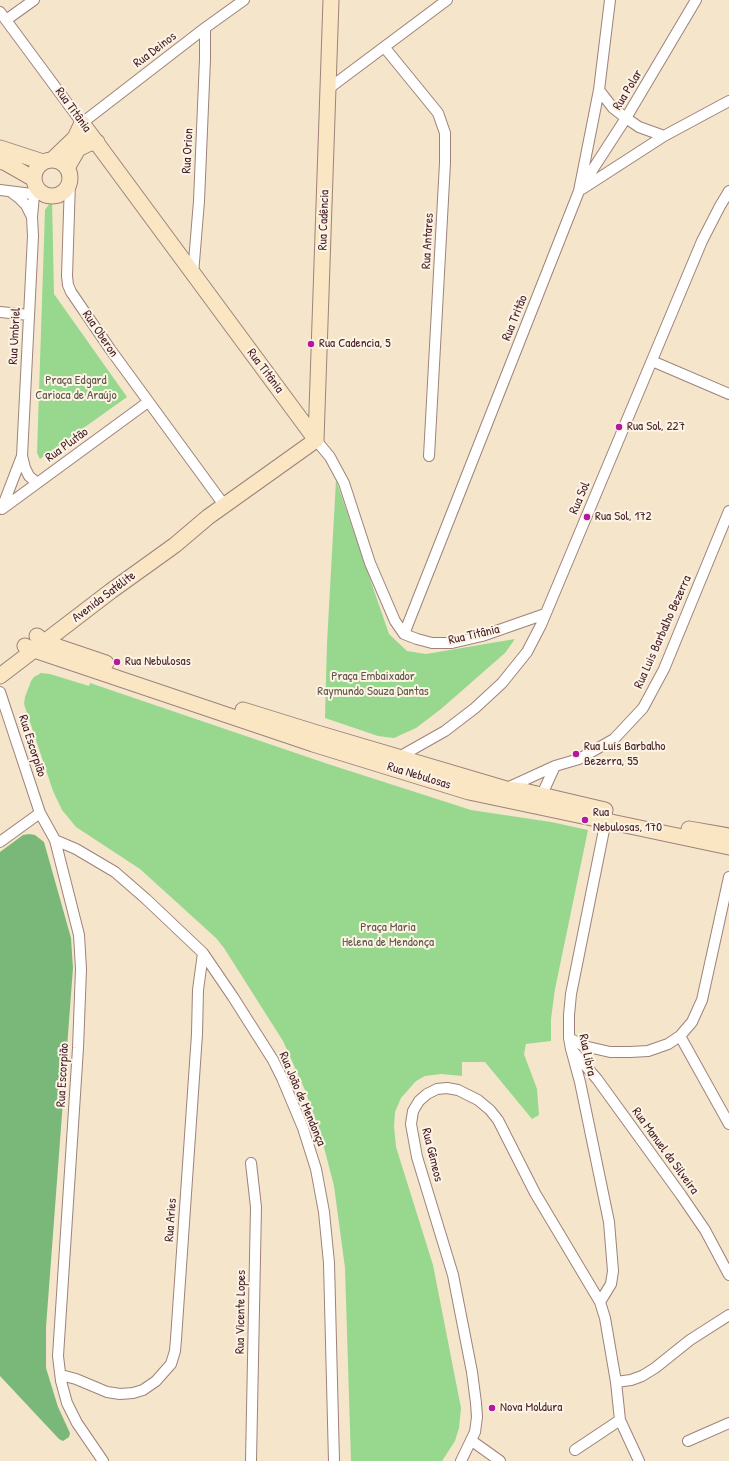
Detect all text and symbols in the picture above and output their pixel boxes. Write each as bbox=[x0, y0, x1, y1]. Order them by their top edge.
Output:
street label: Rua Deinos bbox=[131, 29, 179, 71]
street label: Rua Polar bbox=[610, 67, 646, 113]
street label: Rua Titânia bbox=[52, 85, 94, 135]
street label: Rua Orion bbox=[179, 128, 197, 174]
street label: Rua Cadência bbox=[315, 189, 333, 251]
street label: Rua Antares bbox=[419, 213, 437, 269]
street label: Rua Tritão bbox=[499, 293, 531, 343]
street label: Rua Umbriel bbox=[6, 307, 24, 365]
street label: Rua Oberon bbox=[79, 308, 121, 360]
place label: Rua Cadencia, 5 bbox=[319, 336, 391, 352]
marker: Rua Cadencia, 5 bbox=[306, 339, 316, 349]
street label: Rua Titânia bbox=[243, 346, 287, 396]
park label: Praça Edgard Carioca de Araújo bbox=[35, 373, 117, 404]
place label: Rua Sol, 227 bbox=[627, 419, 685, 435]
marker: Rua Sol, 227 bbox=[614, 422, 624, 432]
street label: Rua Plutão bbox=[43, 424, 91, 466]
street label: Rua Sol bbox=[566, 479, 594, 517]
place label: Rua Sol, 172 bbox=[595, 509, 652, 525]
marker: Rua Sol, 172 bbox=[582, 512, 592, 522]
street label: Avenida Satélite bbox=[69, 568, 139, 626]
street label: Rua Luis Barbalho Bezerra bbox=[631, 573, 695, 691]
street label: Rua Titânia bbox=[447, 622, 501, 648]
place label: Rua Nebulosas bbox=[125, 654, 191, 670]
marker: Rua Nebulosas bbox=[112, 657, 122, 667]
park label: Praça Embaixador Raymundo Souza Dantas bbox=[317, 669, 429, 700]
street label: Rua Escorpião bbox=[15, 713, 49, 779]
place label: Rua Luís Barbalho Bezerra, 55 bbox=[584, 739, 665, 770]
marker: Rua Luís Barbalho Bezerra, 55 bbox=[571, 749, 581, 759]
street label: Rua Nebulosas bbox=[385, 759, 453, 793]
place label: Rua Nebulosas, 170 bbox=[593, 805, 662, 836]
marker: Rua Nebulosas, 170 bbox=[580, 815, 590, 825]
park label: Praça Maria Helena de Mendonça bbox=[342, 920, 434, 951]
street label: Rua Libra bbox=[575, 1033, 599, 1077]
street label: Rua Escorpião bbox=[54, 1043, 72, 1107]
street label: Rua João de Mendonça bbox=[275, 1050, 329, 1148]
street label: Rua Manuel da Silveira bbox=[628, 1105, 702, 1197]
street label: Rua Gêmeos bbox=[418, 1126, 446, 1184]
street label: Rua Aries bbox=[162, 1198, 180, 1242]
street label: Rua Vicente Lopes bbox=[232, 1270, 250, 1354]
place label: Nova Moldura bbox=[500, 1400, 562, 1416]
marker: Nova Moldura bbox=[487, 1403, 497, 1413]

